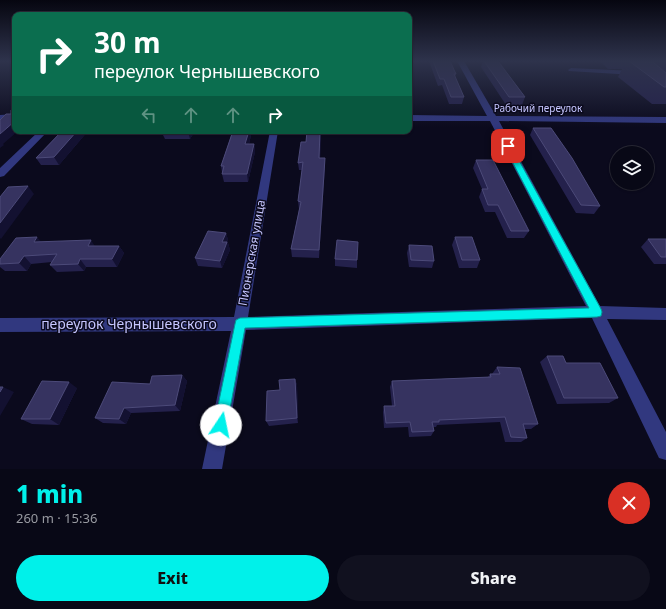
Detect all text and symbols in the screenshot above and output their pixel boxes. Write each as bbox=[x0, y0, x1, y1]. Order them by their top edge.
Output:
text: 30 m bbox=[94, 23, 161, 61]
icon: right bbox=[28, 28, 80, 80]
text: переулок Чернышевского bbox=[94, 59, 320, 83]
street label: Рабочий переулок bbox=[494, 101, 583, 115]
icon: left bbox=[138, 104, 160, 126]
icon: ahead bbox=[180, 104, 202, 126]
icon: ahead bbox=[222, 104, 244, 126]
icon: right bbox=[264, 104, 286, 126]
pin bbox=[491, 129, 525, 163]
icon: arrive bbox=[497, 135, 519, 157]
map controls bbox=[610, 146, 654, 190]
button: layers bbox=[610, 146, 654, 190]
street label: Пионерская улица bbox=[234, 199, 269, 307]
street label: переулок Чернышевского bbox=[41, 314, 217, 333]
position arrow bbox=[200, 404, 242, 446]
text: 1 min bbox=[16, 477, 83, 510]
button: close bbox=[608, 482, 650, 524]
text: 260 m · 15:36 bbox=[16, 509, 97, 527]
button: Exit bbox=[16, 555, 329, 601]
button: Share bbox=[337, 555, 650, 601]

